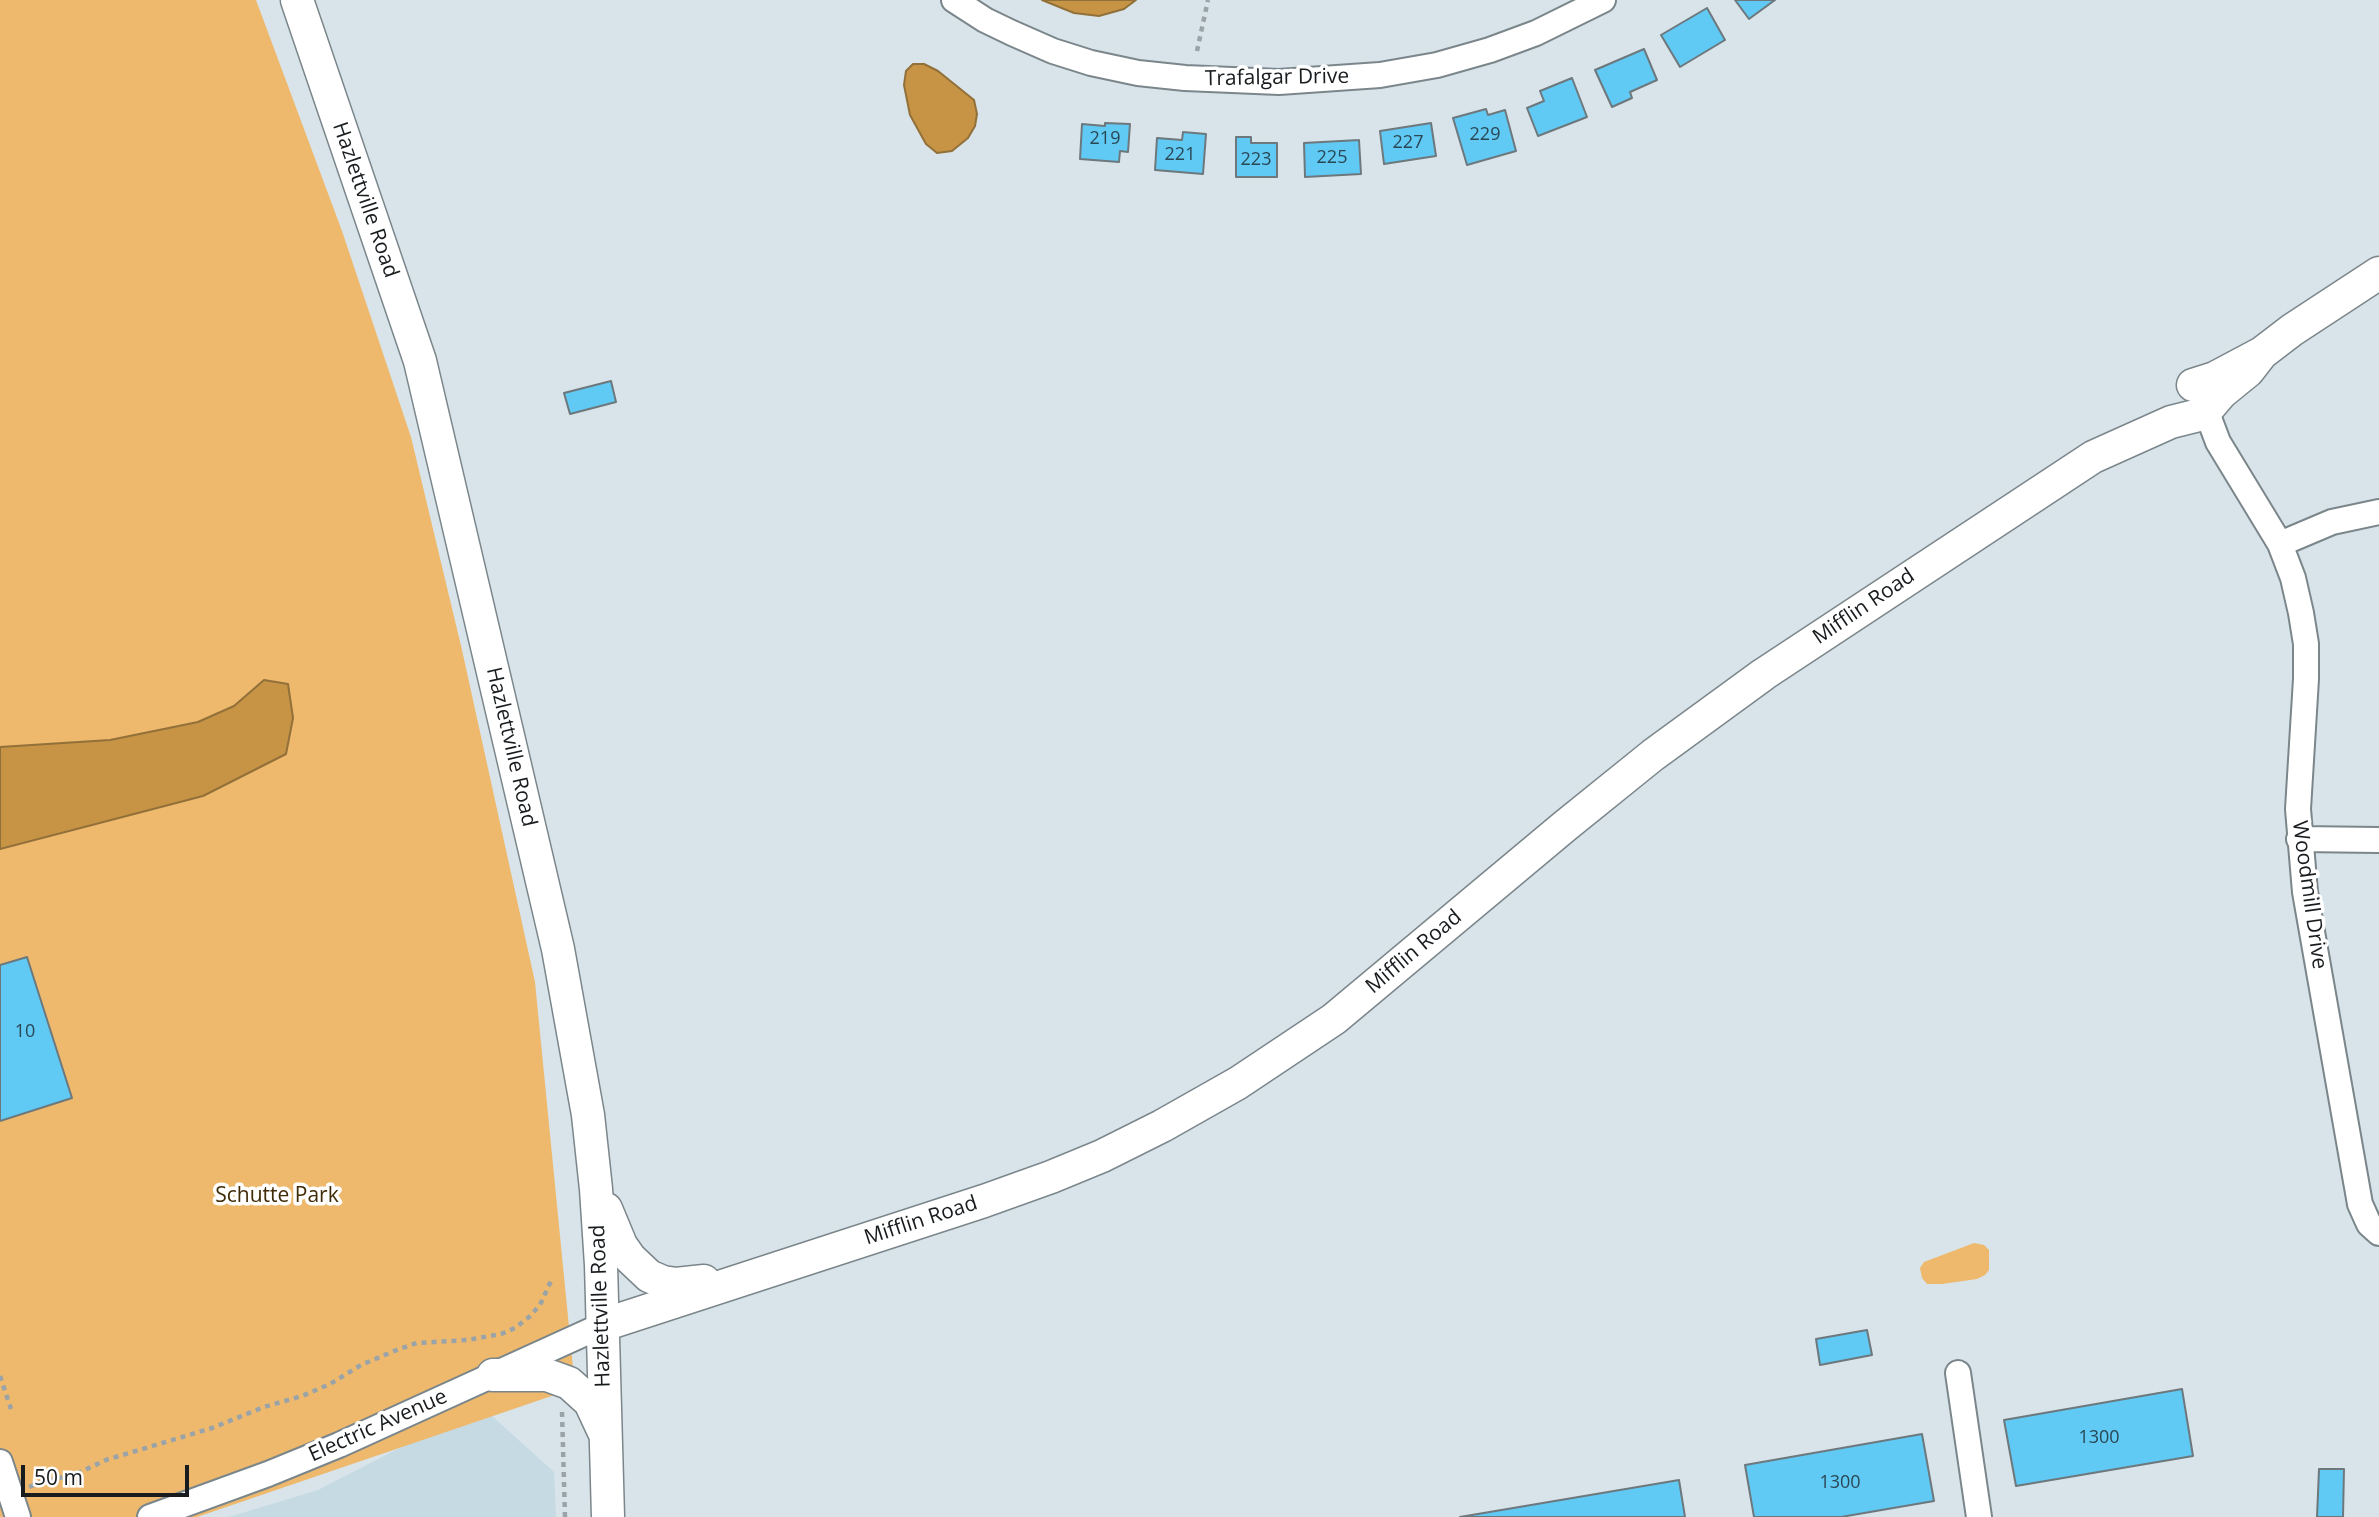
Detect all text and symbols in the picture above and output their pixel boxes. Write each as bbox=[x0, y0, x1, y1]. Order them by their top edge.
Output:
street label: Trafalgar Drive bbox=[1205, 64, 1349, 92]
street label: Hazlettville Road bbox=[327, 119, 403, 281]
house number: 229 bbox=[1470, 124, 1500, 146]
house number: 219 bbox=[1090, 128, 1120, 150]
house number: 227 bbox=[1393, 132, 1423, 154]
house number: 221 bbox=[1165, 144, 1195, 166]
house number: 225 bbox=[1317, 147, 1347, 169]
house number: 223 bbox=[1241, 149, 1271, 171]
street label: Mifflin Road bbox=[1808, 564, 1920, 650]
street label: Hazlettville Road bbox=[480, 665, 542, 829]
street label: Woodmill Drive bbox=[2286, 819, 2332, 971]
street label: Mifflin Road bbox=[1361, 905, 1467, 999]
house number: 10 bbox=[15, 1021, 35, 1043]
park label: Schutte Park bbox=[215, 1183, 339, 1209]
street label: Mifflin Road bbox=[861, 1191, 981, 1251]
street label: Hazlettville Road bbox=[586, 1224, 616, 1388]
street label: Electric Avenue bbox=[305, 1384, 451, 1468]
house number: 1300 bbox=[2078, 1427, 2120, 1449]
scale bar bbox=[24, 1450, 192, 1494]
text: 50 m bbox=[34, 1463, 83, 1491]
house number: 1300 bbox=[1819, 1472, 1861, 1494]

